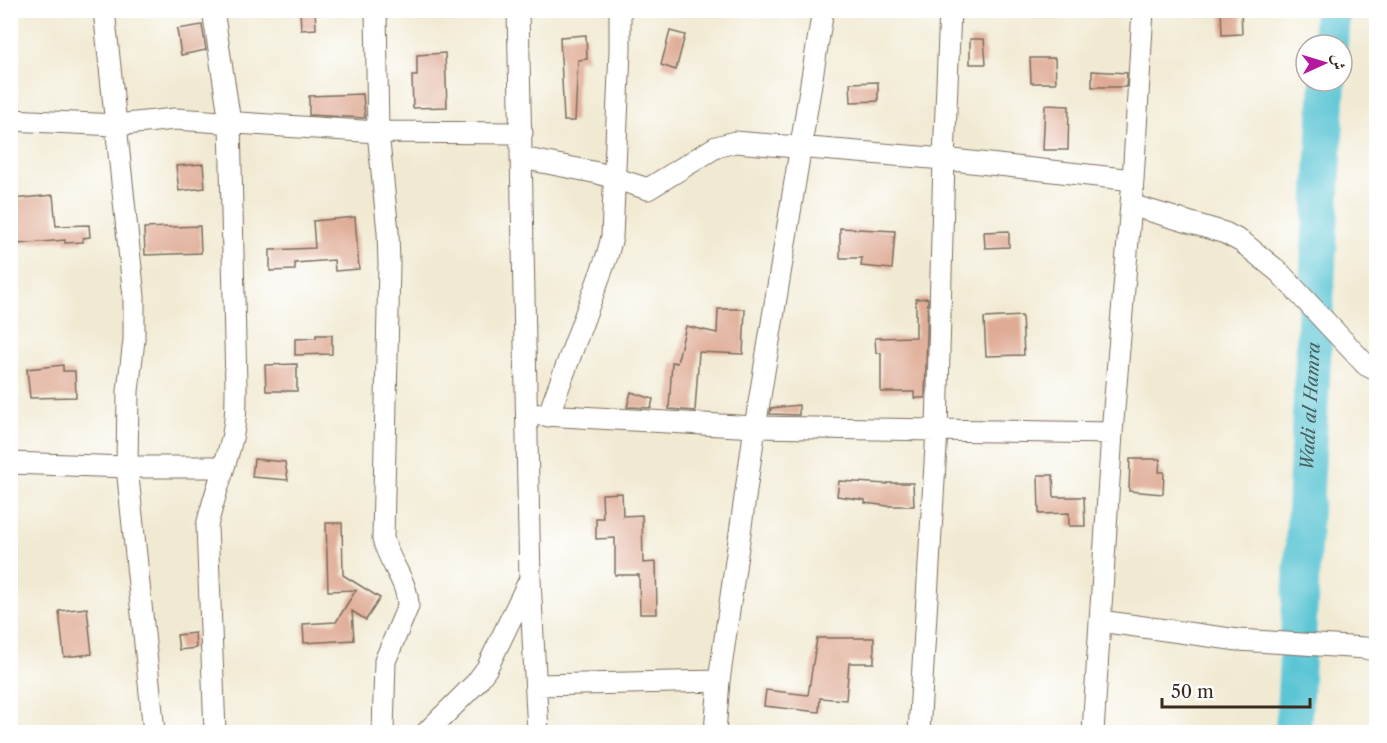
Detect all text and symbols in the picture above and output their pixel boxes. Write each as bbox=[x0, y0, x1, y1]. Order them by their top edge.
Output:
north arrow bbox=[1294, 33, 1354, 93]
text: ش bbox=[1328, 53, 1349, 71]
water label: Wadi al Hamra bbox=[1296, 341, 1325, 471]
scale bar bbox=[1162, 671, 1310, 709]
text: 50 m bbox=[1171, 681, 1214, 703]

